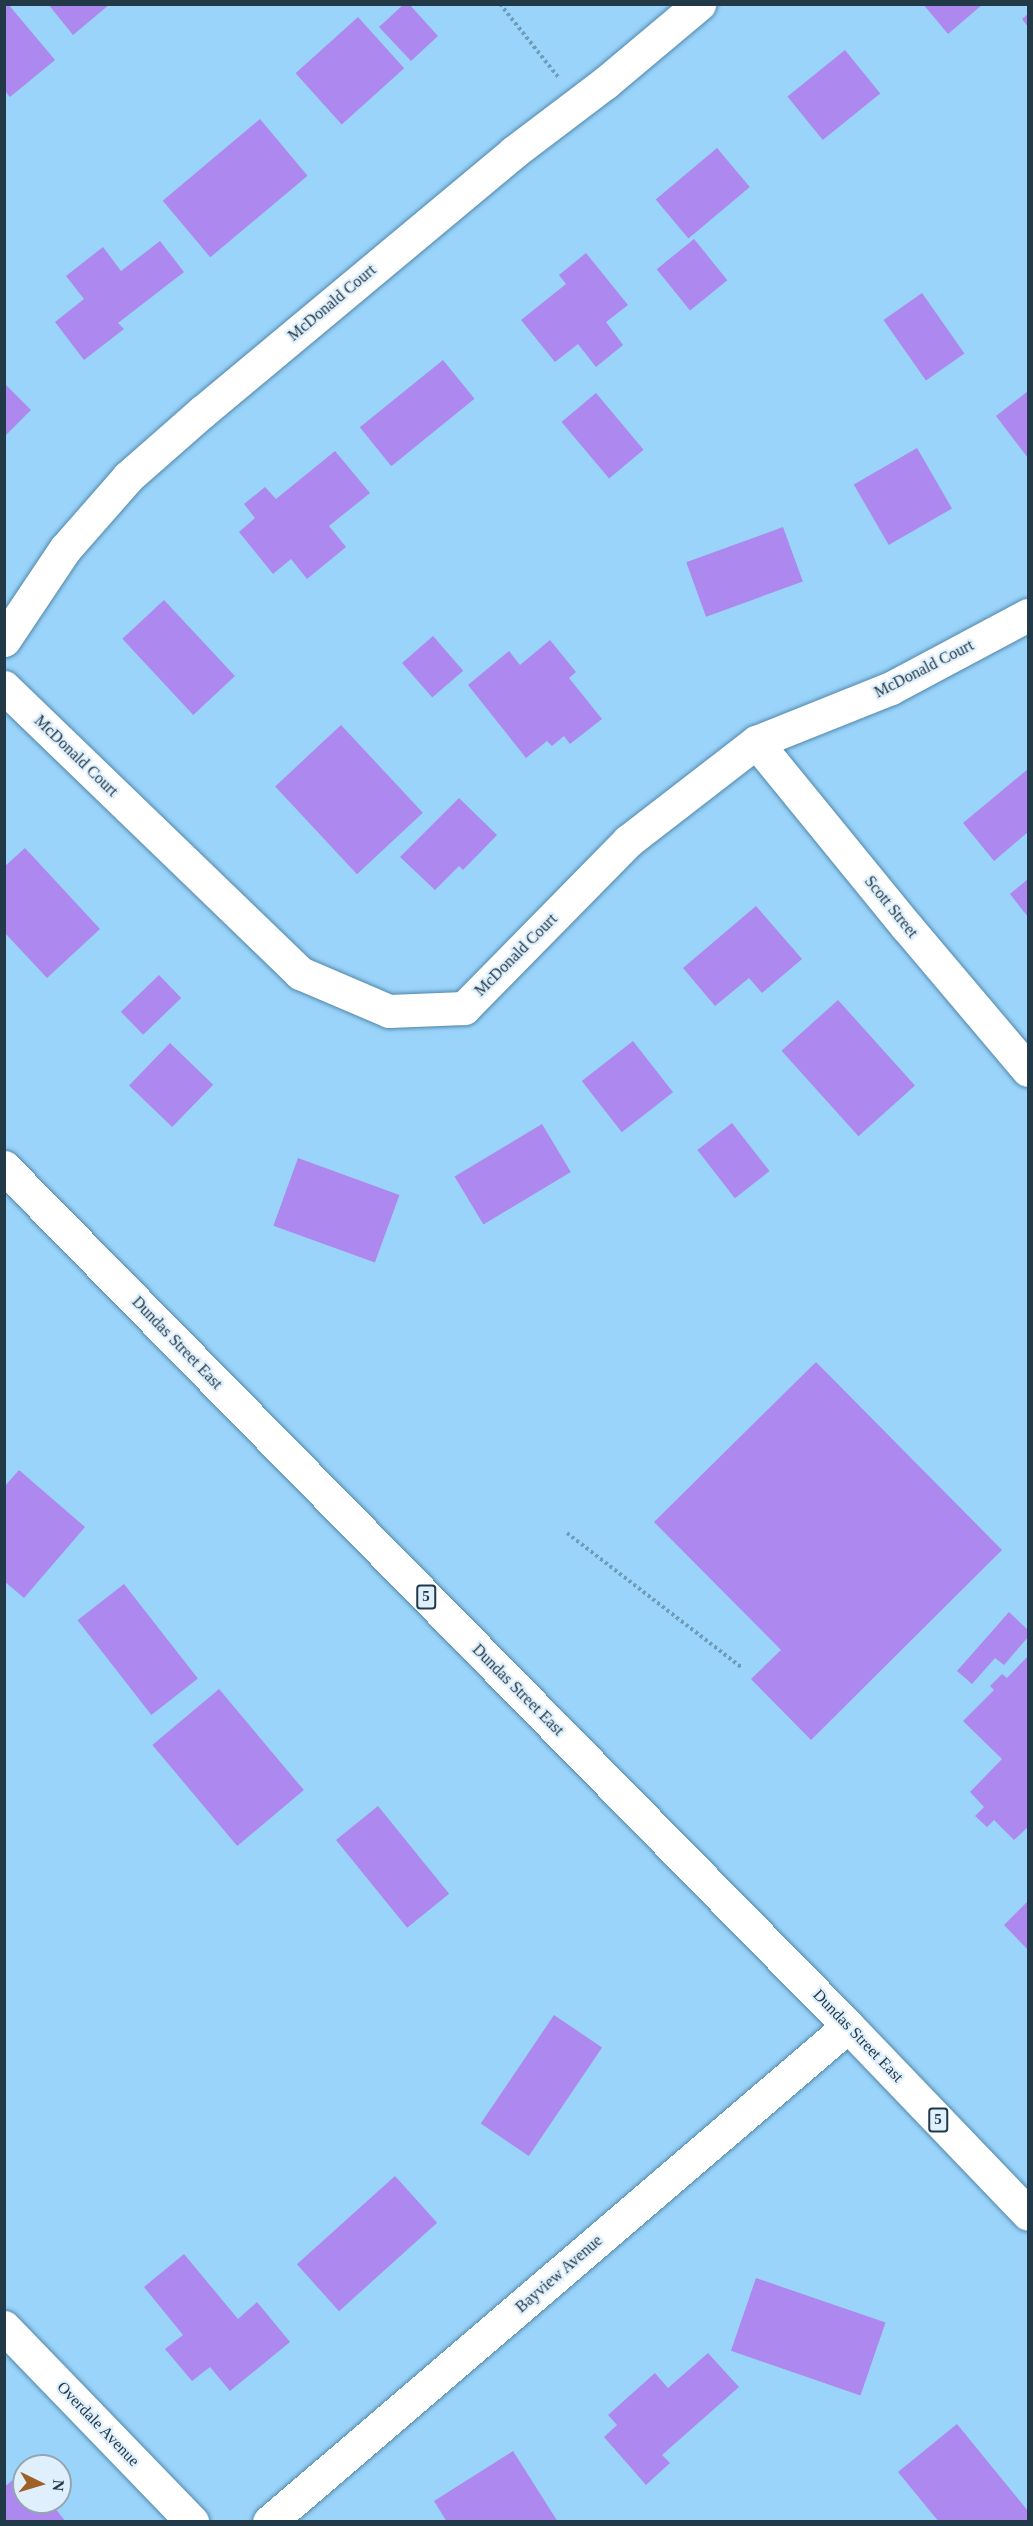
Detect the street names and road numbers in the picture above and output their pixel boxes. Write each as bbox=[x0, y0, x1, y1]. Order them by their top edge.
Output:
street label: McDonald Court bbox=[284, 261, 380, 345]
street label: McDonald Court bbox=[871, 636, 977, 702]
street label: McDonald Court bbox=[30, 711, 122, 801]
street label: Scott Street bbox=[860, 872, 922, 942]
street label: McDonald Court bbox=[471, 910, 561, 1000]
street label: Dundas Street East bbox=[128, 1293, 226, 1393]
road number: 5 bbox=[416, 1585, 436, 1609]
street label: Dundas Street East bbox=[468, 1640, 568, 1740]
street label: Dundas Street East bbox=[809, 1986, 907, 2086]
road number: 5 bbox=[928, 2108, 948, 2132]
street label: Bayview Avenue bbox=[511, 2231, 607, 2317]
street label: Overdale Avenue bbox=[52, 2377, 144, 2471]

